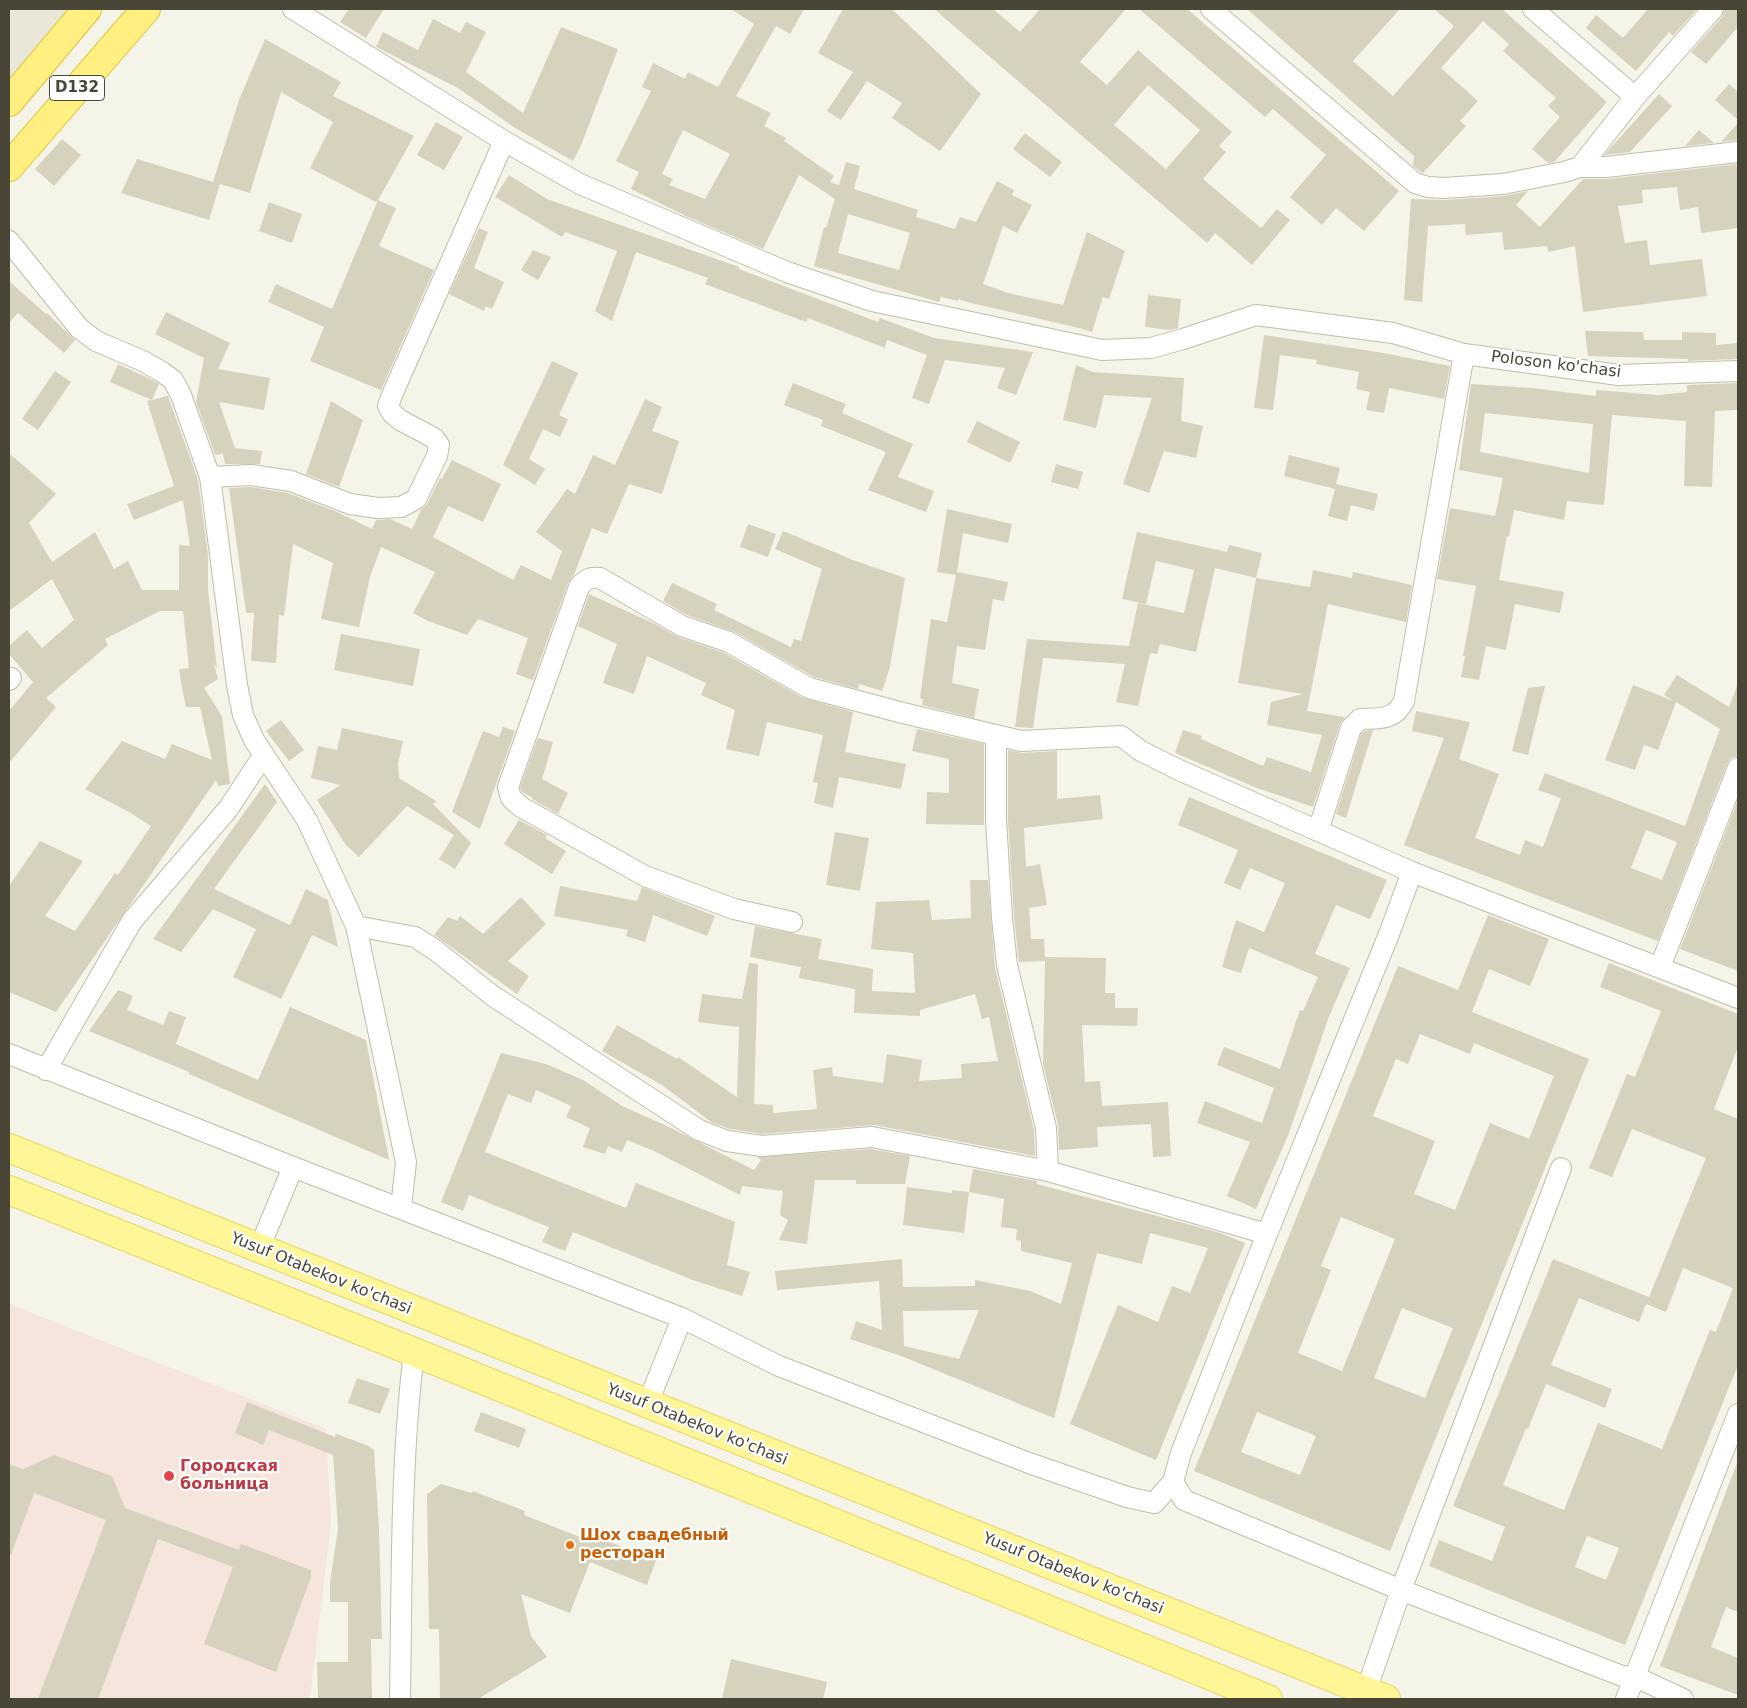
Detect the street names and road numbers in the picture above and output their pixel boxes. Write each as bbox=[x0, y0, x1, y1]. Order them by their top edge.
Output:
road number: D132 bbox=[50, 76, 104, 100]
street label: Poloson ko'chasi bbox=[1490, 347, 1622, 383]
street label: Yusuf Otabekov ko'chasi bbox=[228, 1229, 414, 1319]
street label: Yusuf Otabekov ko'chasi bbox=[604, 1380, 790, 1470]
street label: Yusuf Otabekov ko'chasi bbox=[980, 1529, 1166, 1619]

